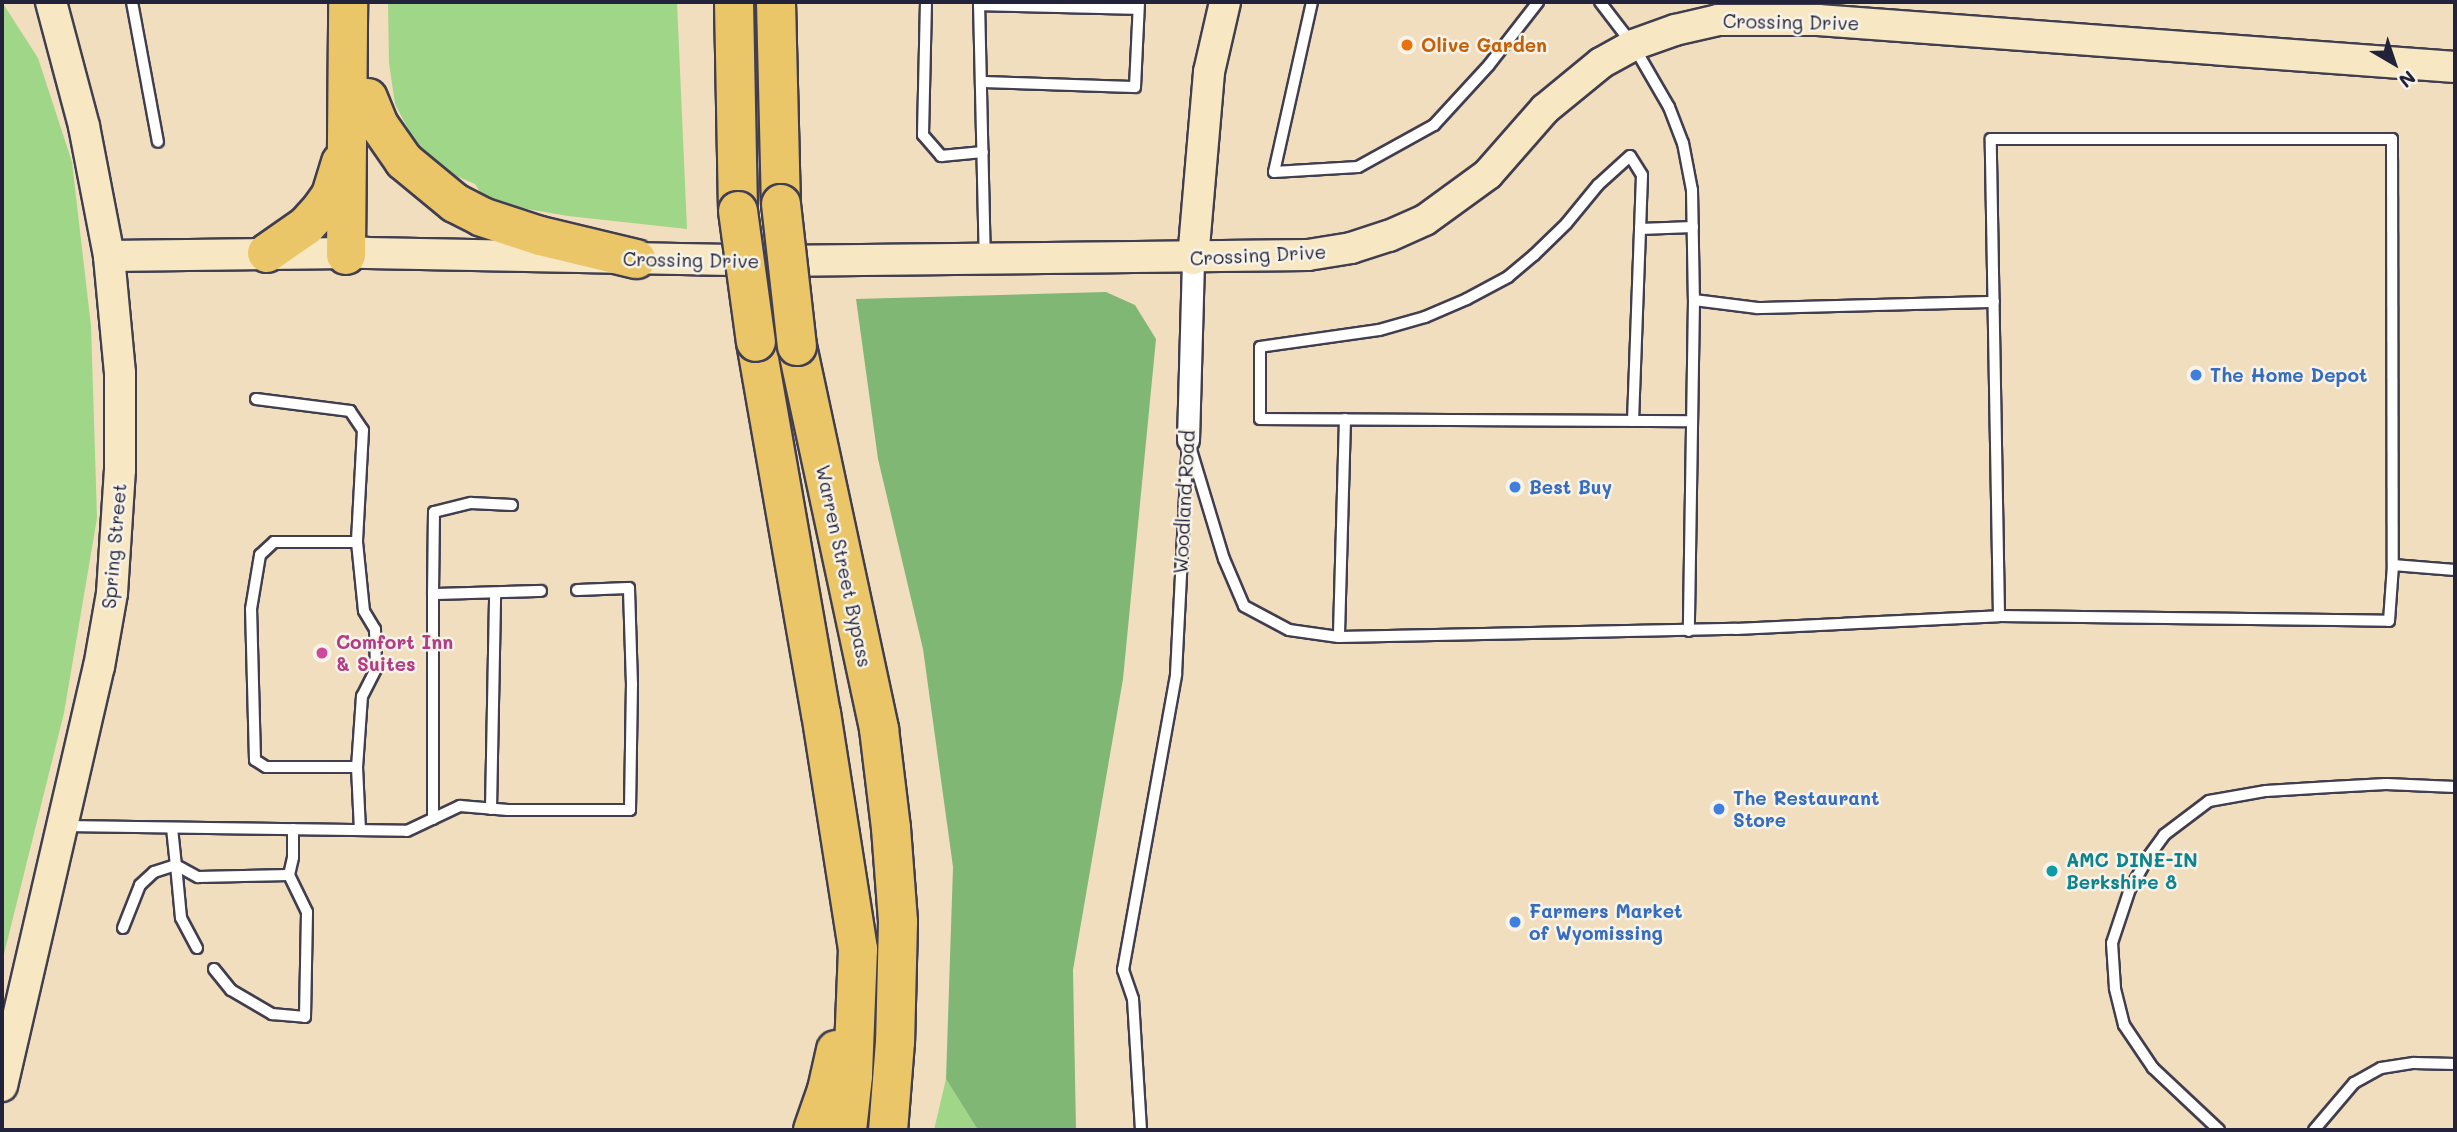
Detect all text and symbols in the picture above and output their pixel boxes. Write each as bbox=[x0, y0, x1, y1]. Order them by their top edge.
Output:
street label: Crossing Drive bbox=[1723, 9, 1859, 35]
north arrow bbox=[2359, 28, 2429, 98]
place label: Olive Garden bbox=[1421, 34, 1547, 56]
marker: Olive Garden bbox=[1399, 37, 1415, 53]
text: N bbox=[2394, 65, 2421, 94]
street label: Crossing Drive bbox=[1189, 240, 1327, 270]
street label: Crossing Drive bbox=[623, 247, 759, 273]
place label: The Home Depot bbox=[2210, 364, 2367, 386]
marker: The Home Depot bbox=[2188, 367, 2204, 383]
street label: Woodland Road bbox=[1169, 430, 1199, 574]
street label: Warren Street Bypass bbox=[811, 463, 877, 669]
place label: Best Buy bbox=[1529, 476, 1612, 498]
marker: Best Buy bbox=[1507, 479, 1523, 495]
street label: Spring Street bbox=[97, 482, 131, 610]
place label: Comfort Inn & Suites bbox=[336, 631, 453, 675]
marker: Comfort Inn & Suites bbox=[314, 645, 330, 661]
place label: The Restaurant Store bbox=[1733, 787, 1879, 831]
marker: The Restaurant Store bbox=[1711, 801, 1727, 817]
place label: AMC DINE-IN Berkshire 8 bbox=[2066, 849, 2198, 893]
marker: AMC DINE-IN Berkshire 8 bbox=[2044, 863, 2060, 879]
place label: Farmers Market of Wyomissing bbox=[1529, 900, 1682, 944]
marker: Farmers Market of Wyomissing bbox=[1507, 914, 1523, 930]

